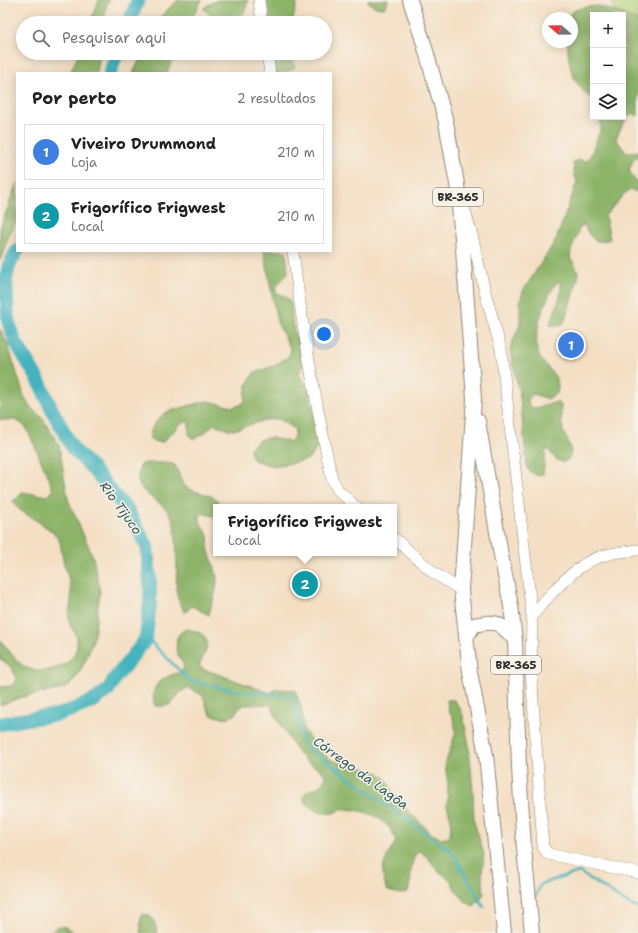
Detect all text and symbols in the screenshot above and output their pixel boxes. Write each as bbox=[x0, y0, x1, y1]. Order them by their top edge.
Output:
north arrow bbox=[542, 12, 578, 48]
map controls bbox=[590, 12, 626, 120]
button: + bbox=[590, 12, 626, 48]
search box bbox=[16, 16, 332, 60]
icon: search bbox=[30, 27, 52, 49]
text: Pesquisar aqui bbox=[62, 28, 166, 48]
button: − bbox=[590, 48, 626, 84]
button: layers bbox=[590, 84, 626, 120]
text: Por perto bbox=[32, 87, 117, 109]
text: 2 resultados bbox=[237, 90, 316, 107]
text: Viveiro Drummond bbox=[71, 134, 216, 154]
text: 1 bbox=[43, 144, 49, 161]
text: 210 m bbox=[277, 144, 315, 161]
text: Loja bbox=[71, 154, 97, 171]
road number: BR-365 bbox=[433, 188, 483, 206]
text: Frigorífico Frigwest bbox=[71, 198, 226, 218]
text: 2 bbox=[41, 208, 51, 225]
text: 210 m bbox=[277, 208, 315, 225]
text: Local bbox=[71, 218, 104, 235]
your location bbox=[314, 324, 334, 344]
pin: 1 bbox=[558, 330, 584, 360]
water label: Rio Tijuco bbox=[96, 478, 146, 538]
popup bbox=[213, 504, 397, 556]
text: Frigorífico Frigwest bbox=[228, 512, 382, 532]
text: Local bbox=[228, 532, 261, 549]
pin: 2 bbox=[292, 569, 318, 599]
road number: BR-365 bbox=[491, 656, 541, 674]
water label: Córrego da Lagôa bbox=[310, 733, 412, 813]

